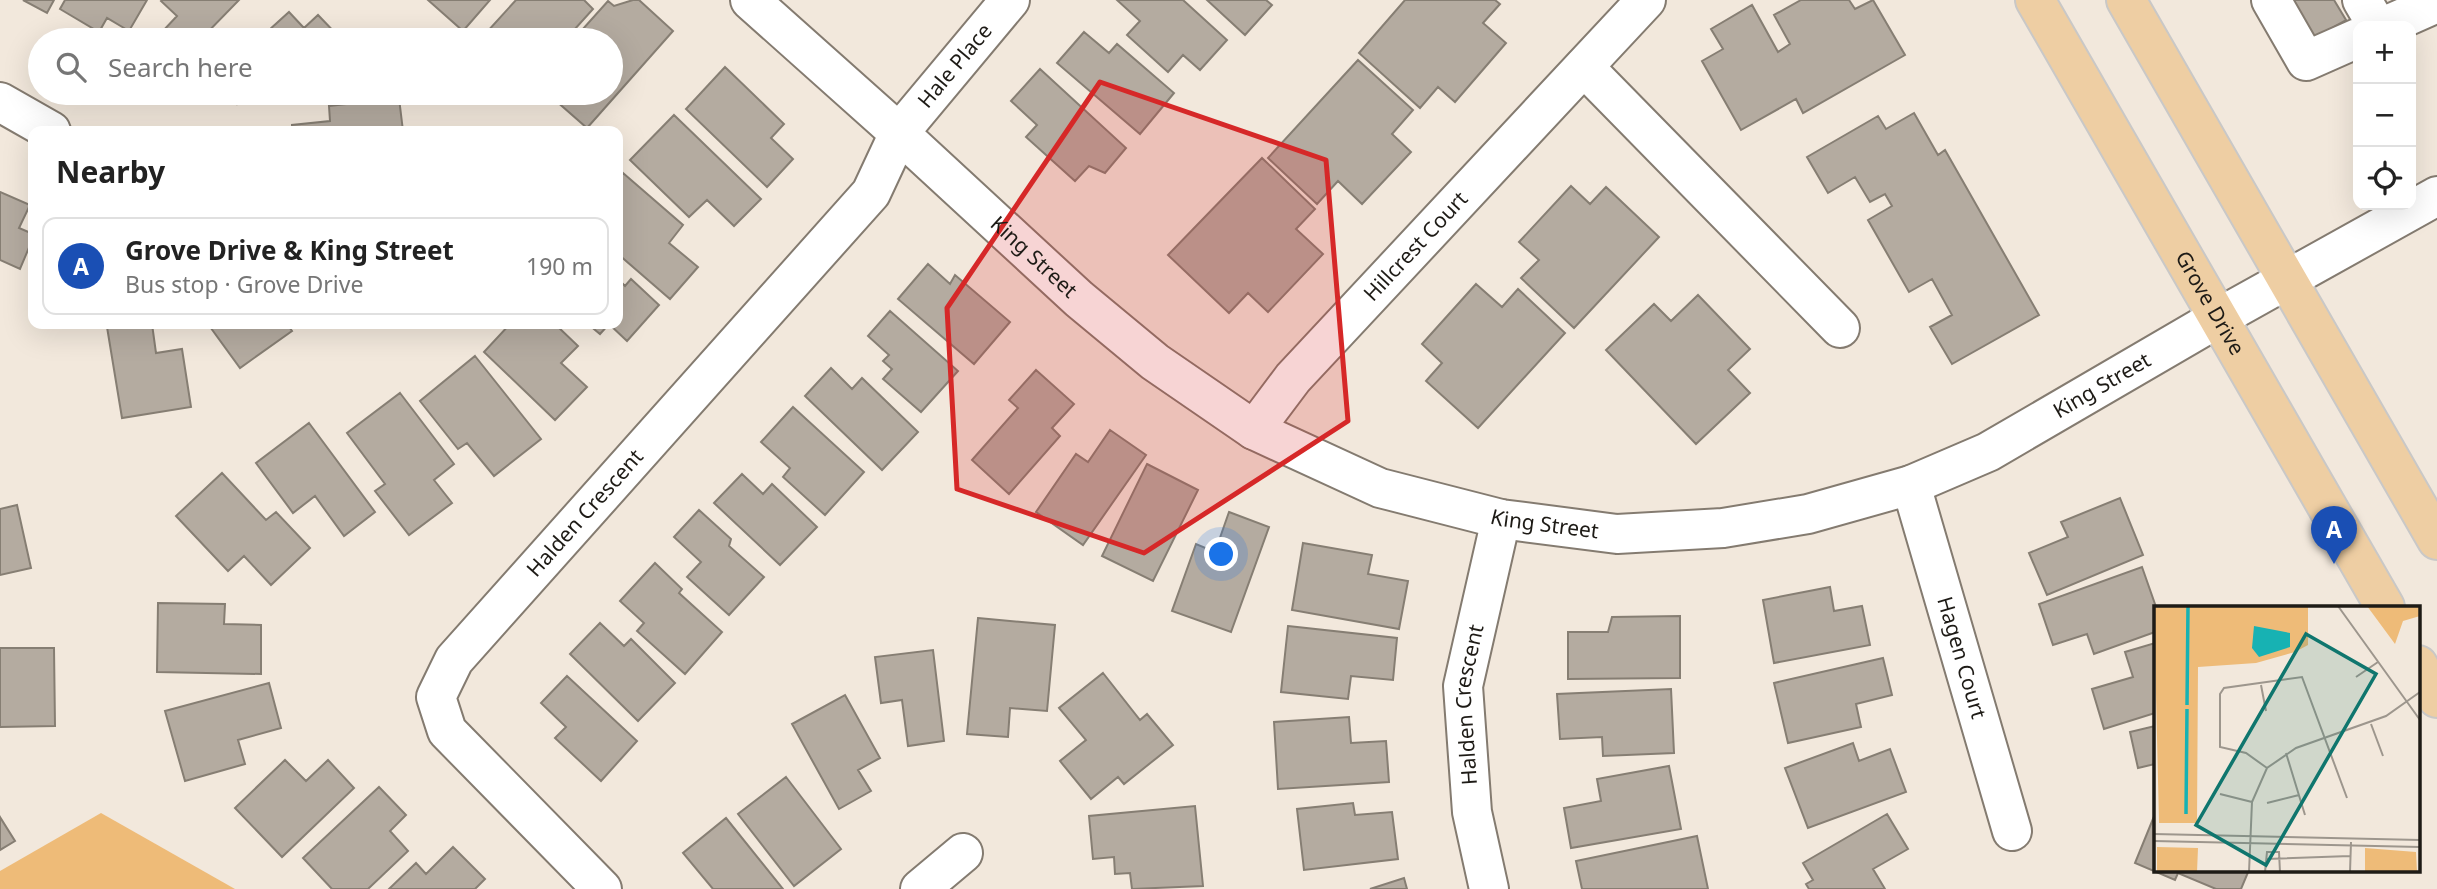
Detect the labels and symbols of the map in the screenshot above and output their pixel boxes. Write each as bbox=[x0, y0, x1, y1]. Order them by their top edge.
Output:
street label: Hale Place bbox=[911, 17, 998, 113]
street label: Hillcrest Court bbox=[1357, 185, 1474, 307]
street label: King Street bbox=[985, 209, 1084, 304]
street label: Grove Drive bbox=[2170, 246, 2252, 360]
street label: King Street bbox=[2048, 345, 2156, 424]
street label: Halden Crescent bbox=[520, 443, 649, 582]
street label: King Street bbox=[1488, 502, 1601, 545]
pin: A bbox=[2311, 506, 2357, 564]
your location bbox=[1204, 537, 1238, 571]
street label: Hagen Court bbox=[1931, 593, 1994, 722]
inset map bbox=[2154, 606, 2420, 872]
street label: Halden Crescent bbox=[1448, 621, 1490, 786]

